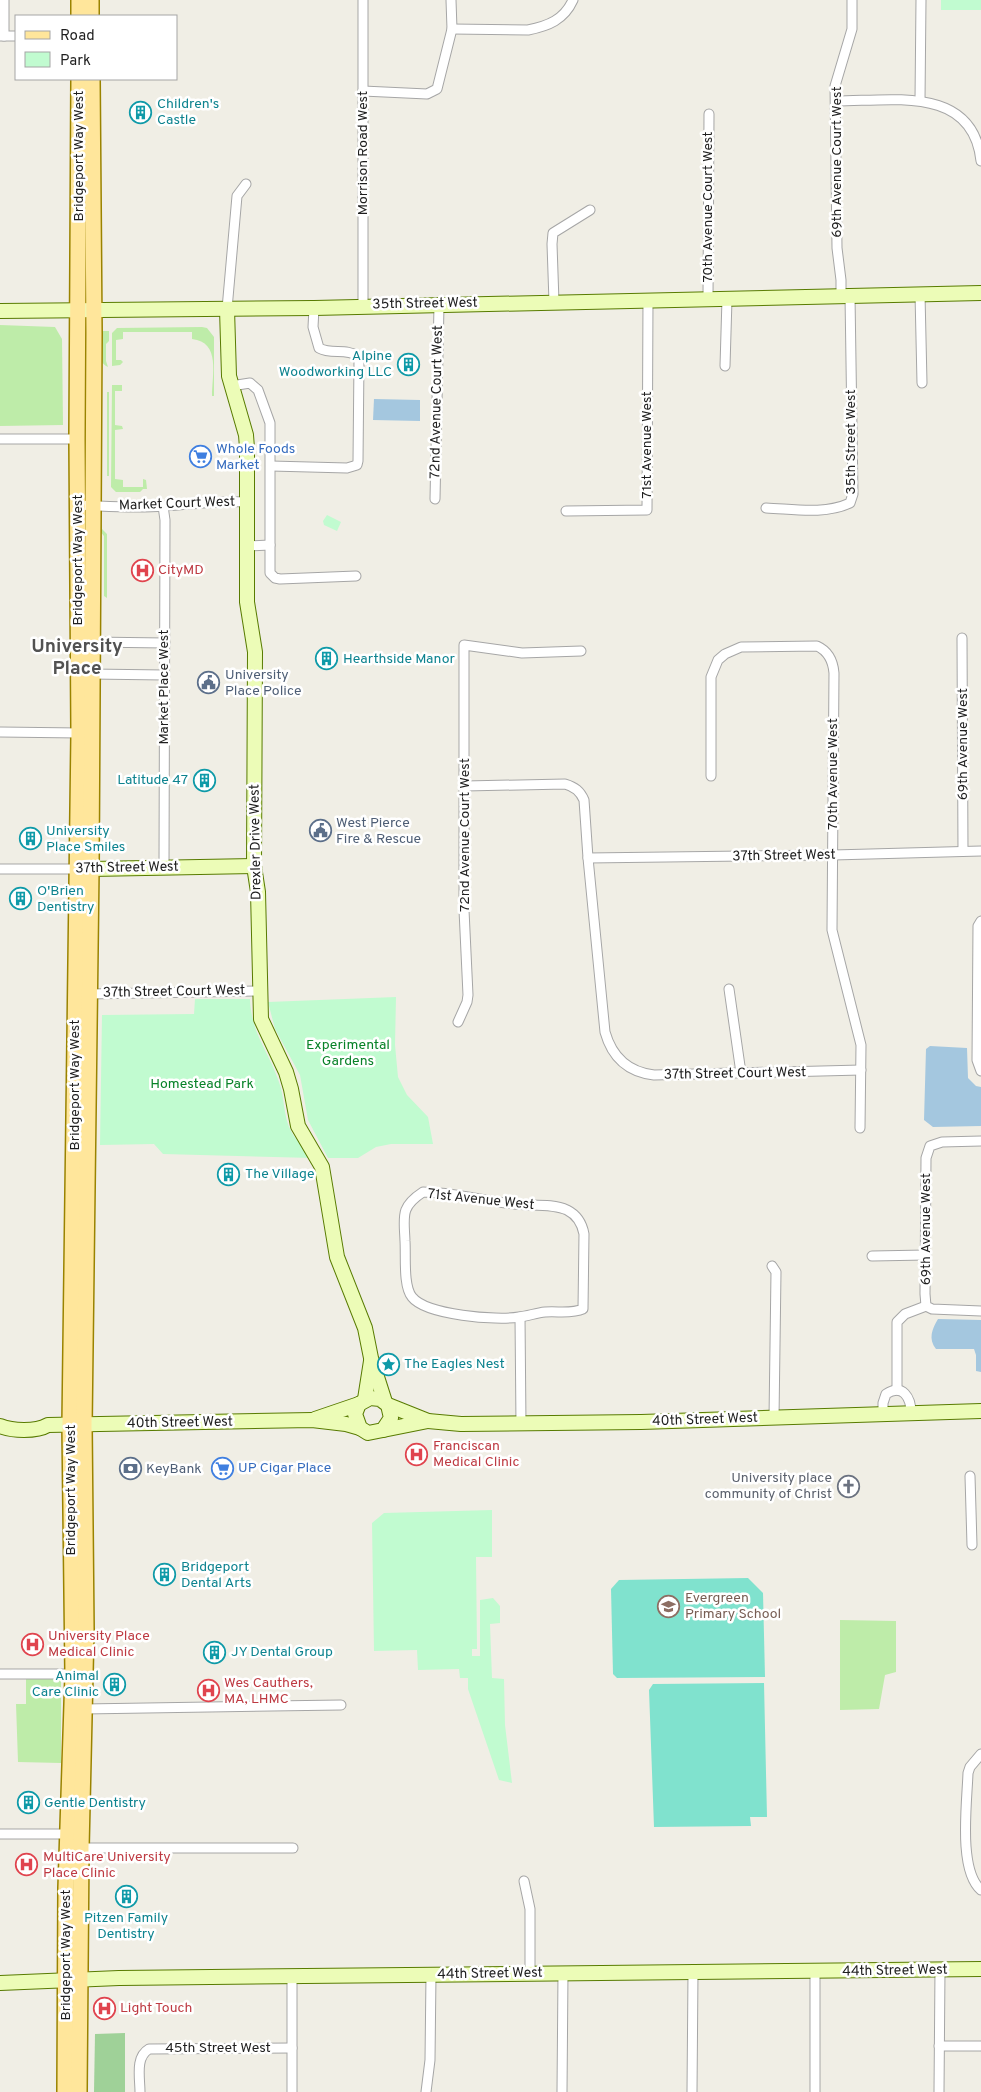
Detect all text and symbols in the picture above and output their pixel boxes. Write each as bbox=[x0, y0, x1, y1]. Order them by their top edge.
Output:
legend bbox=[15, 15, 178, 80]
text: Road bbox=[60, 27, 95, 46]
text: Park bbox=[60, 52, 91, 71]
street label: 69th Avenue Court West bbox=[829, 86, 846, 238]
street label: Bridgeport Way West bbox=[71, 90, 88, 222]
street label: Morrison Road West bbox=[355, 91, 372, 215]
place label: Children's Castle bbox=[157, 96, 219, 129]
building icon: Children's Castle bbox=[129, 100, 153, 124]
street label: 70th Avenue Court West bbox=[700, 131, 717, 283]
street label: 35th Street West bbox=[372, 295, 478, 313]
street label: 72nd Avenue Court West bbox=[427, 325, 447, 479]
place label: Alpine Woodworking LLC bbox=[279, 348, 392, 381]
building icon: Alpine Woodworking LLC bbox=[396, 352, 420, 376]
street label: 35th Street West bbox=[843, 389, 860, 495]
street label: 71st Avenue West bbox=[639, 391, 656, 499]
place label: Whole Foods Market bbox=[216, 441, 295, 474]
supermarket icon: Whole Foods Market bbox=[188, 445, 212, 469]
street label: Market Court West bbox=[119, 493, 235, 515]
street label: Bridgeport Way West bbox=[70, 494, 87, 626]
hospital icon: CityMD bbox=[130, 558, 154, 582]
place label: CityMD bbox=[158, 562, 204, 579]
street label: Market Place West bbox=[156, 629, 173, 745]
district label: University Place bbox=[31, 635, 123, 681]
building icon: Hearthside Manor bbox=[315, 647, 339, 671]
place label: Hearthside Manor bbox=[343, 651, 455, 668]
place label: University Place Police bbox=[225, 667, 302, 700]
public building icon: University Place Police bbox=[197, 671, 221, 695]
street label: 69th Avenue West bbox=[955, 688, 972, 800]
street label: 70th Avenue West bbox=[825, 718, 842, 830]
street label: 72nd Avenue Court West bbox=[457, 758, 474, 912]
building icon: Latitude 47 bbox=[192, 768, 216, 792]
place label: Latitude 47 bbox=[117, 772, 188, 789]
street label: Drexler Drive West bbox=[246, 784, 266, 900]
place label: West Pierce Fire & Rescue bbox=[336, 815, 421, 848]
public building icon: West Pierce Fire & Rescue bbox=[308, 819, 332, 843]
place label: University Place Smiles bbox=[46, 823, 125, 856]
building icon: University Place Smiles bbox=[18, 827, 42, 851]
street label: 37th Street West bbox=[732, 847, 836, 865]
street label: 37th Street West bbox=[75, 859, 179, 877]
place label: O'Brien Dentistry bbox=[37, 883, 94, 916]
building icon: O'Brien Dentistry bbox=[9, 887, 33, 911]
street label: 37th Street Court West bbox=[103, 982, 245, 1002]
street label: Bridgeport Way West bbox=[67, 1019, 84, 1151]
park label: Experimental Gardens bbox=[306, 1037, 390, 1070]
street label: 37th Street Court West bbox=[664, 1064, 806, 1084]
park label: Homestead Park bbox=[150, 1076, 254, 1093]
building icon: The Village bbox=[217, 1162, 241, 1186]
place label: The Village bbox=[245, 1166, 314, 1183]
street label: 69th Avenue West bbox=[918, 1173, 935, 1285]
street label: 71st Avenue West bbox=[427, 1186, 535, 1214]
place icon: The Eagles Nest bbox=[376, 1352, 400, 1376]
place label: The Eagles Nest bbox=[404, 1356, 505, 1373]
street label: 40th Street West bbox=[652, 1410, 758, 1430]
street label: 40th Street West bbox=[127, 1414, 233, 1432]
street label: Bridgeport Way West bbox=[63, 1424, 80, 1556]
place label: Franciscan Medical Clinic bbox=[433, 1438, 519, 1471]
hospital icon: Franciscan Medical Clinic bbox=[405, 1442, 429, 1466]
supermarket icon: UP Cigar Place bbox=[210, 1456, 234, 1480]
bank icon: KeyBank bbox=[118, 1457, 142, 1481]
place label: UP Cigar Place bbox=[238, 1460, 331, 1477]
place label: KeyBank bbox=[146, 1461, 202, 1478]
place label: University place community of Christ bbox=[705, 1470, 832, 1503]
church icon: University place community of Christ bbox=[836, 1474, 860, 1498]
place label: Bridgeport Dental Arts bbox=[181, 1559, 252, 1592]
building icon: Bridgeport Dental Arts bbox=[153, 1563, 177, 1587]
place label: Evergreen Primary School bbox=[685, 1590, 781, 1623]
school or university icon: Evergreen Primary School bbox=[657, 1594, 681, 1618]
place label: University Place Medical Clinic bbox=[48, 1628, 150, 1661]
hospital icon: University Place Medical Clinic bbox=[20, 1632, 44, 1656]
building icon: JY Dental Group bbox=[203, 1640, 227, 1664]
place label: JY Dental Group bbox=[231, 1644, 333, 1661]
place label: Animal Care Clinic bbox=[32, 1668, 99, 1701]
building icon: Animal Care Clinic bbox=[103, 1672, 127, 1696]
place label: Wes Cauthers, MA, LHMC bbox=[224, 1675, 313, 1708]
hospital icon: Wes Cauthers, MA, LHMC bbox=[196, 1679, 220, 1703]
building icon: Gentle Dentistry bbox=[16, 1791, 40, 1815]
place label: Gentle Dentistry bbox=[44, 1795, 146, 1812]
place label: MultiCare University Place Clinic bbox=[43, 1849, 171, 1882]
hospital icon: MultiCare University Place Clinic bbox=[15, 1853, 39, 1877]
building icon: Pitzen Family Dentistry bbox=[114, 1884, 138, 1908]
street label: Bridgeport Way West bbox=[58, 1889, 75, 2021]
place label: Pitzen Family Dentistry bbox=[84, 1910, 168, 1943]
street label: 44th Street West bbox=[842, 1962, 948, 1980]
street label: 44th Street West bbox=[437, 1965, 543, 1983]
hospital icon: Light Touch bbox=[92, 1996, 116, 2020]
place label: Light Touch bbox=[120, 2000, 192, 2017]
street label: 45th Street West bbox=[165, 2040, 271, 2057]

